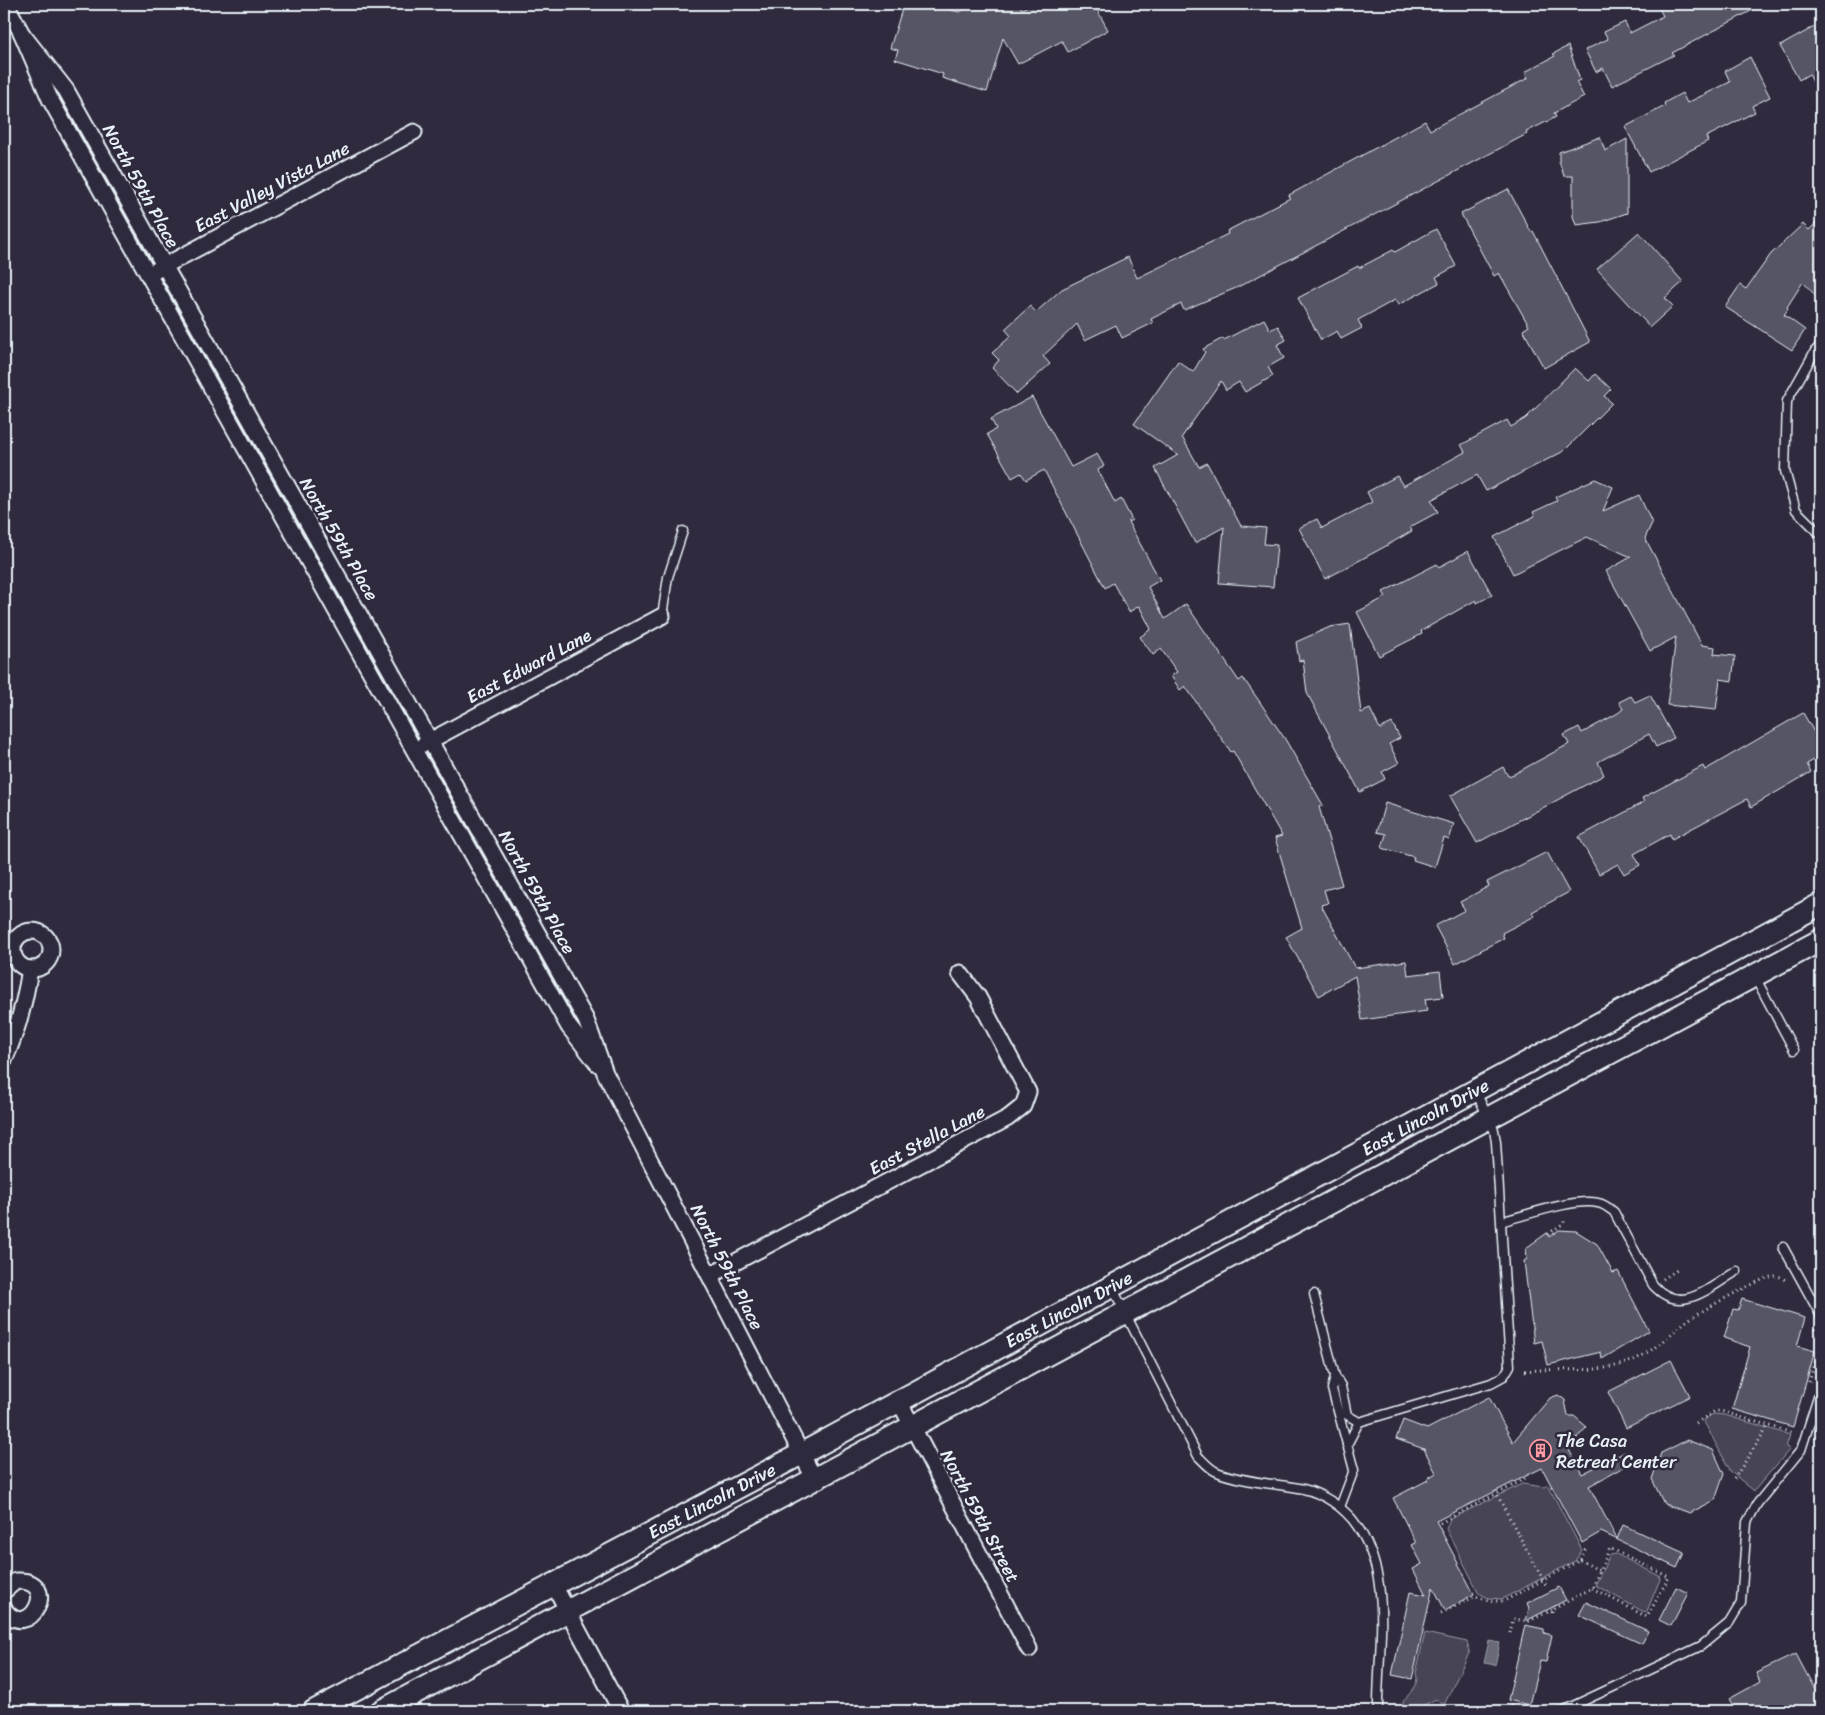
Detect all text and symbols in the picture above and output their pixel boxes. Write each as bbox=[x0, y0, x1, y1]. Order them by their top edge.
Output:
street label: North 59th Place bbox=[93, 118, 189, 254]
street label: East Valley Vista Lane bbox=[188, 132, 356, 242]
street label: North 59th Place bbox=[291, 471, 387, 607]
street label: East Edward Lane bbox=[461, 619, 598, 713]
street label: North 59th Place bbox=[489, 824, 585, 960]
street label: East Lincoln Drive bbox=[1356, 1070, 1495, 1165]
street label: East Stella Lane bbox=[863, 1096, 991, 1184]
street label: North 59th Place bbox=[681, 1198, 773, 1336]
street label: East Lincoln Drive bbox=[999, 1262, 1139, 1357]
place label: The Casa Retreat Center bbox=[1556, 1425, 1678, 1478]
building icon: The Casa Retreat Center bbox=[1528, 1439, 1552, 1463]
street label: North 59th Street bbox=[931, 1443, 1029, 1589]
street label: East Lincoln Drive bbox=[642, 1454, 782, 1548]

